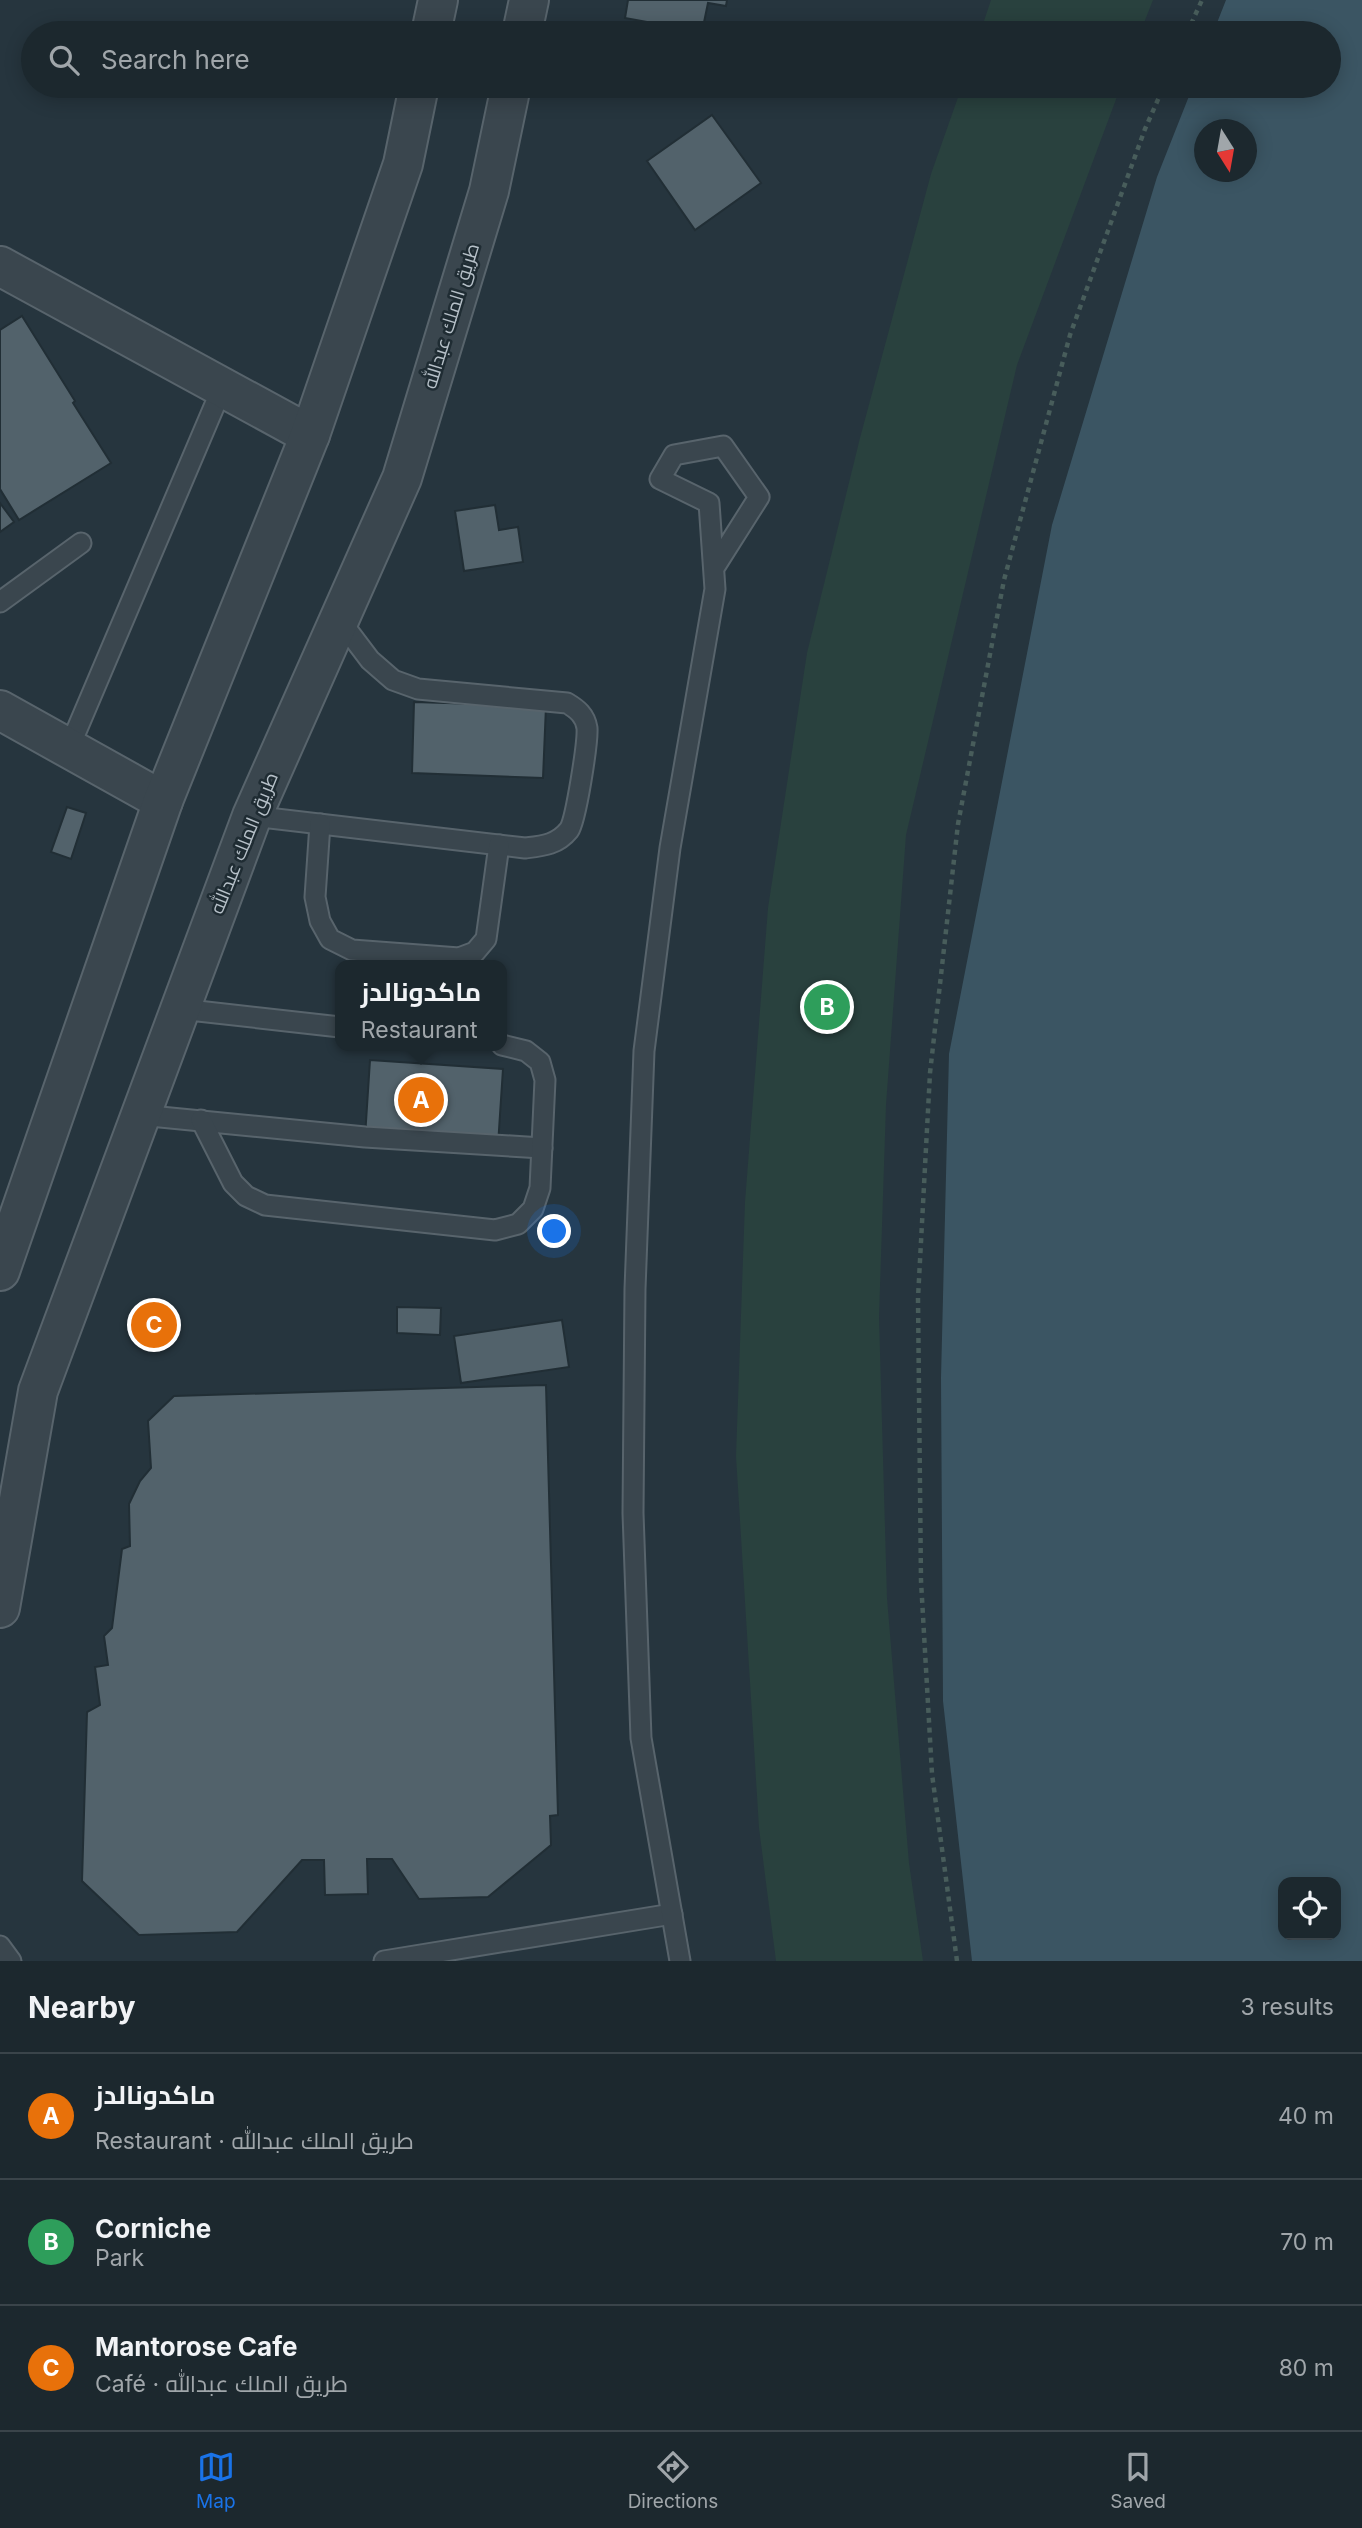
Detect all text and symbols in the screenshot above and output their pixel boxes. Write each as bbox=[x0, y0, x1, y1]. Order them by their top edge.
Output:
search box bbox=[21, 21, 1341, 98]
icon: search bbox=[45, 41, 83, 79]
text: Search here bbox=[101, 44, 250, 75]
north arrow bbox=[1194, 119, 1257, 182]
street label: طريق الملك عبدالله bbox=[417, 240, 485, 392]
street label: طريق الملك عبدالله bbox=[204, 768, 284, 918]
popup bbox=[335, 960, 507, 1051]
text: ماكدونالدز bbox=[361, 976, 481, 1007]
pin: B bbox=[804, 981, 850, 1033]
text: Restaurant bbox=[361, 1016, 478, 1044]
pin: A bbox=[398, 1074, 444, 1126]
your location bbox=[537, 1214, 571, 1248]
pin: C bbox=[131, 1299, 177, 1351]
map controls bbox=[1278, 1877, 1341, 1940]
button: locate bbox=[1278, 1877, 1341, 1940]
text: Nearby bbox=[28, 1989, 136, 2025]
text: 3 results bbox=[1241, 1993, 1334, 2021]
text: ماكدونالدز bbox=[95, 2079, 215, 2110]
text: A bbox=[42, 2102, 60, 2130]
text: 40 m bbox=[1278, 2102, 1334, 2130]
text: Restaurant · طريق الملك عبدالله bbox=[95, 2127, 414, 2155]
text: Corniche bbox=[95, 2213, 211, 2244]
text: B bbox=[43, 2228, 59, 2256]
text: 70 m bbox=[1280, 2228, 1334, 2256]
text: Park bbox=[95, 2244, 144, 2272]
text: Mantorose Cafe bbox=[95, 2331, 297, 2362]
text: C bbox=[42, 2354, 60, 2382]
text: 80 m bbox=[1279, 2354, 1334, 2382]
text: Café · طريق الملك عبدالله bbox=[95, 2370, 348, 2398]
tab: Map bbox=[196, 2448, 236, 2513]
tab: Directions bbox=[628, 2448, 718, 2513]
tab: Saved bbox=[1110, 2448, 1166, 2513]

